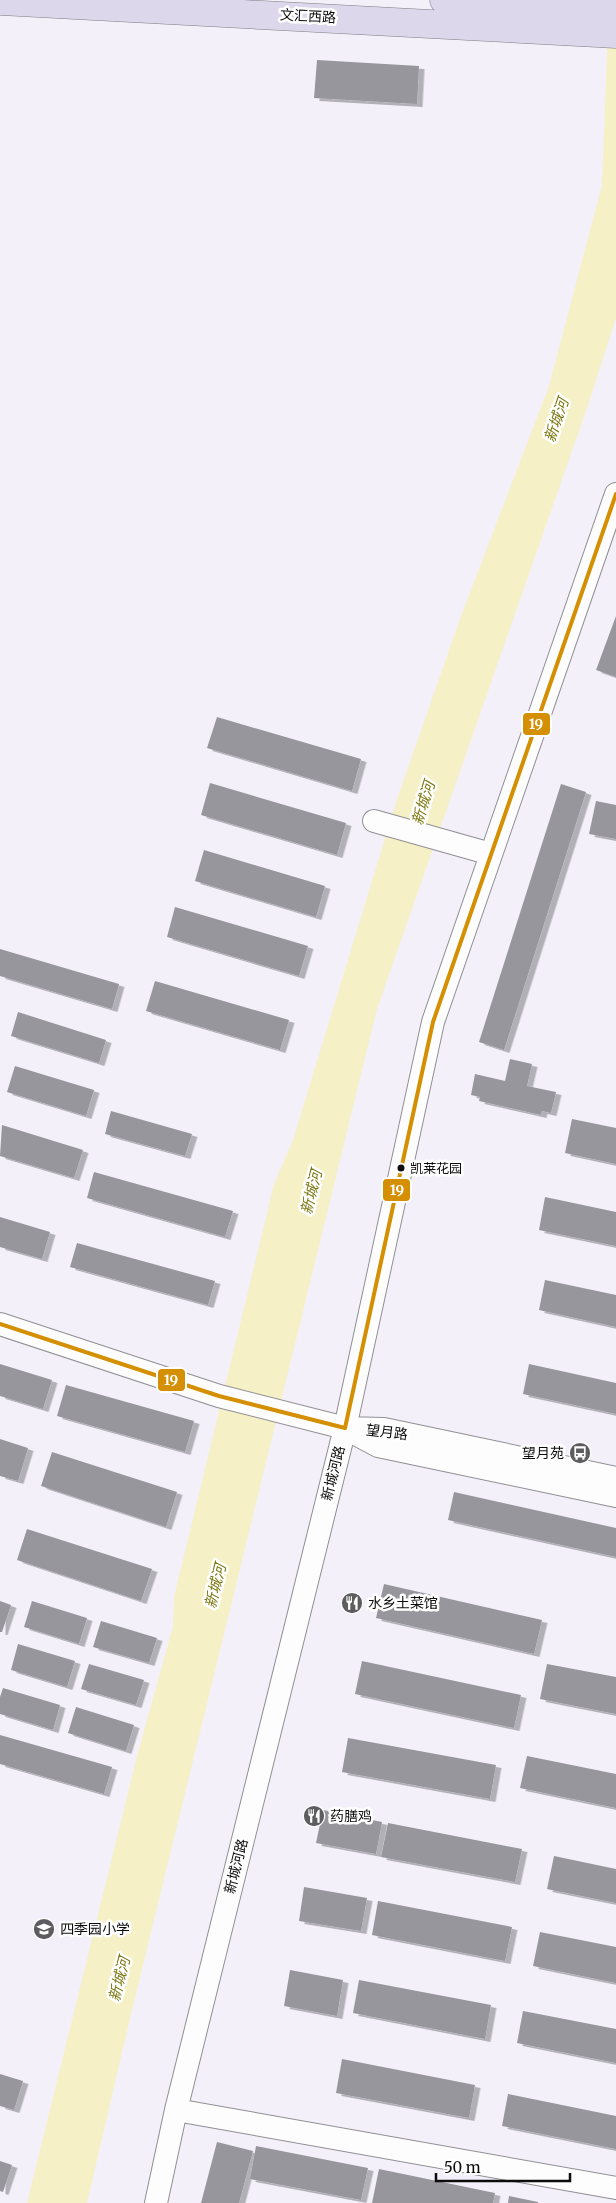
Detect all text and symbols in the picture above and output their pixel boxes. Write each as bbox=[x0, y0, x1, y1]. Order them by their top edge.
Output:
street label: 文汇西路 bbox=[280, 6, 336, 26]
water label: 新城河 bbox=[540, 393, 573, 444]
line badge: 19 bbox=[522, 712, 551, 736]
text: 19 bbox=[529, 715, 543, 733]
water label: 新城河 bbox=[407, 776, 440, 827]
place label: 凯莱花园 bbox=[410, 1160, 462, 1177]
marker: 凯莱花园 bbox=[396, 1163, 406, 1173]
water label: 新城河 bbox=[296, 1165, 326, 1216]
line badge: 19 bbox=[382, 1178, 411, 1202]
text: 19 bbox=[390, 1181, 404, 1199]
line badge: 19 bbox=[157, 1368, 186, 1392]
text: 19 bbox=[164, 1371, 178, 1389]
street label: 望月路 bbox=[365, 1421, 409, 1443]
bus stop icon: 望月苑 bbox=[568, 1441, 592, 1465]
street label: 新城河路 bbox=[317, 1444, 349, 1502]
place label: 望月苑 bbox=[522, 1444, 564, 1462]
water label: 新城河 bbox=[200, 1559, 230, 1610]
restaurant icon: 水乡土菜馆 bbox=[340, 1591, 364, 1615]
place label: 水乡土菜馆 bbox=[368, 1594, 438, 1612]
restaurant icon: 药膳鸡 bbox=[302, 1804, 326, 1828]
place label: 药膳鸡 bbox=[330, 1807, 372, 1825]
street label: 新城河路 bbox=[220, 1837, 252, 1895]
school or university icon: 四季园小学 bbox=[32, 1917, 56, 1941]
place label: 四季园小学 bbox=[60, 1920, 130, 1938]
water label: 新城河 bbox=[104, 1952, 134, 2003]
scale bar bbox=[436, 2150, 570, 2182]
text: 50 m bbox=[444, 2158, 481, 2177]

